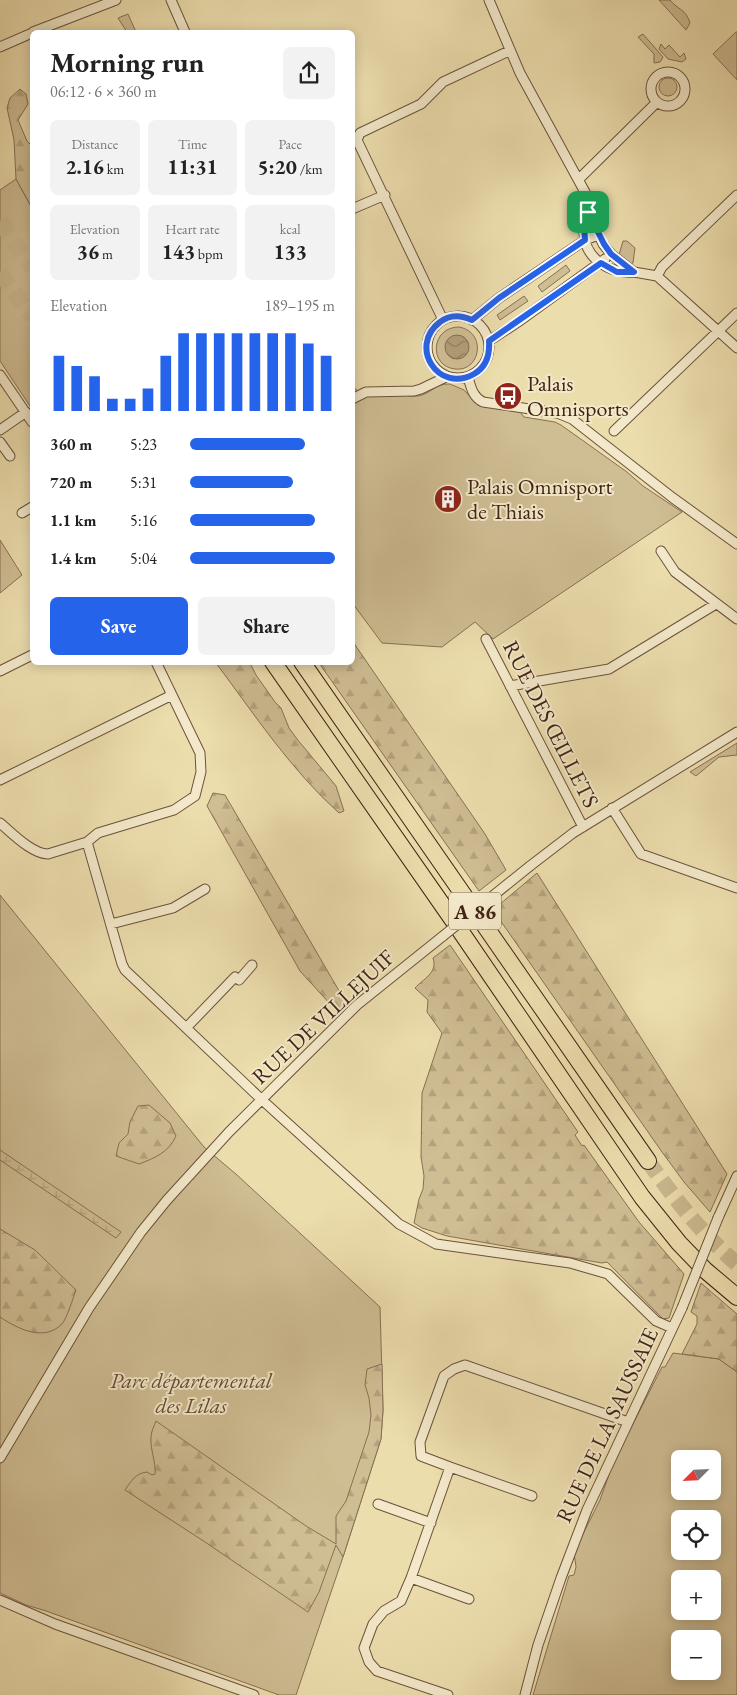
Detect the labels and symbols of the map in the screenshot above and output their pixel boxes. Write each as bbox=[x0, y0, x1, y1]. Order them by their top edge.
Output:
pin bbox=[567, 191, 609, 233]
place label: Palais Omnisports bbox=[527, 369, 629, 423]
bus stop icon: Palais Omnisports bbox=[493, 381, 523, 411]
place label: Palais Omnisport de Thiais bbox=[467, 472, 612, 526]
building icon: Palais Omnisport de Thiais bbox=[433, 484, 463, 514]
street label: RUE DES ŒILLETS bbox=[496, 636, 606, 812]
road number: A 86 bbox=[449, 892, 501, 929]
street label: RUE DE VILLEJUIF bbox=[245, 943, 401, 1091]
street label: RUE DE LA SAUSSAIE bbox=[549, 1323, 665, 1527]
park label: Parc départemental des Lilas bbox=[110, 1366, 273, 1420]
north arrow bbox=[671, 1450, 721, 1500]

